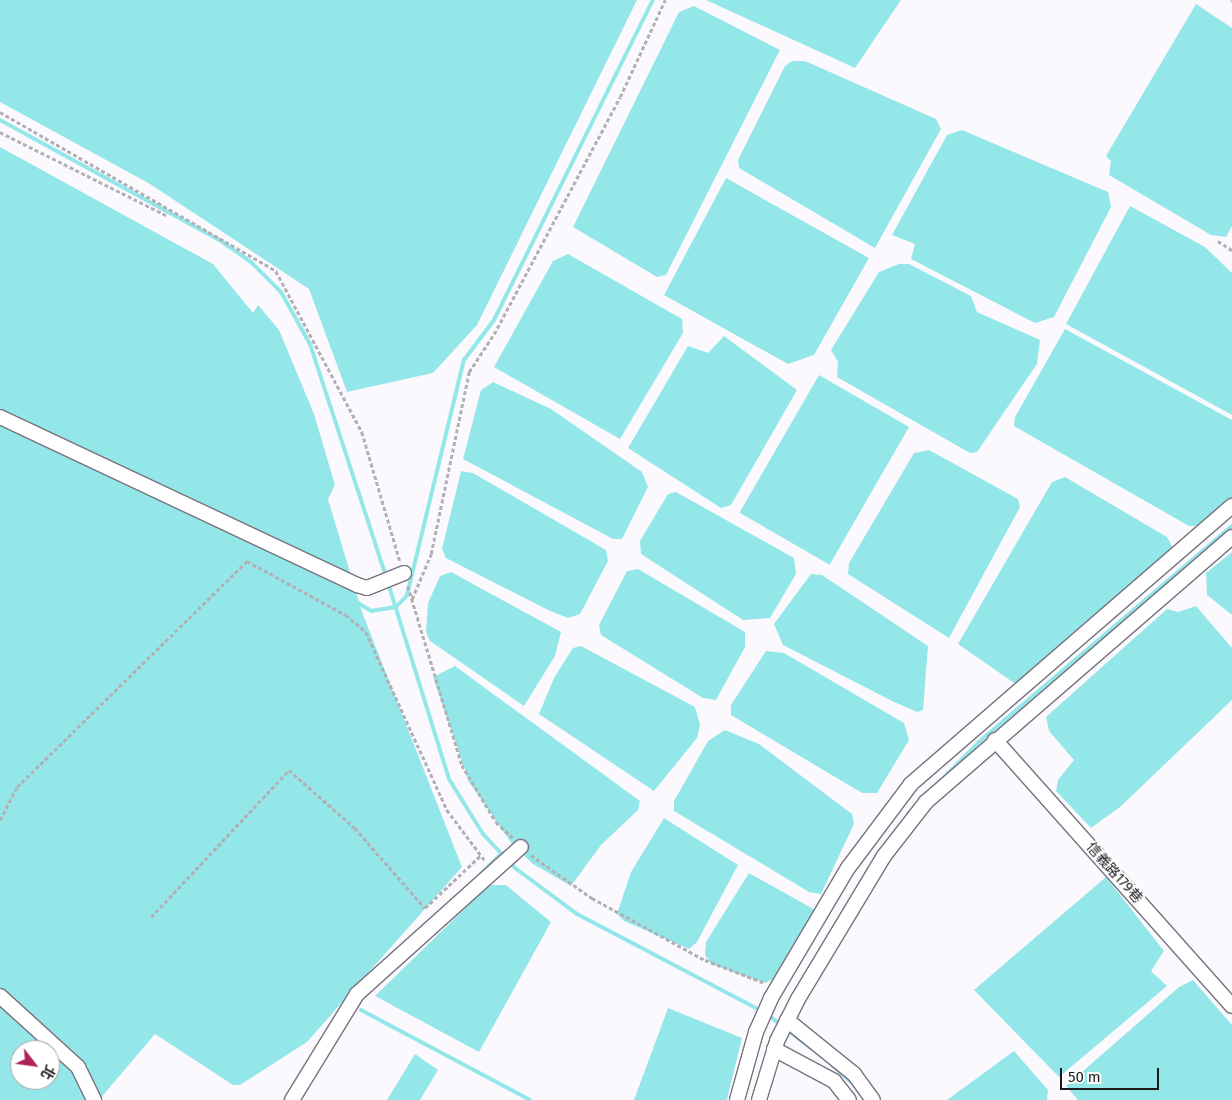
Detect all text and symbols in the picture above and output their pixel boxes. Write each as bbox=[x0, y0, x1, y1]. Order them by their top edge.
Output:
street label: 信義路179巷 bbox=[1083, 839, 1145, 907]
north arrow bbox=[10, 1040, 60, 1090]
scale bar bbox=[1062, 1058, 1161, 1090]
text: 北 bbox=[37, 1062, 58, 1083]
text: 50 m bbox=[1068, 1068, 1101, 1086]

